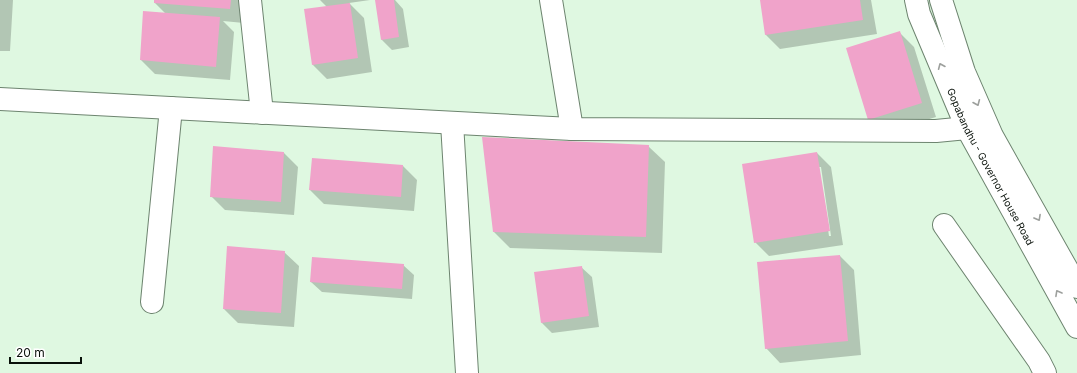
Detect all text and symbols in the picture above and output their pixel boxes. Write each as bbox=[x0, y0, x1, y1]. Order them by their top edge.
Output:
one-way arrow bbox=[938, 62, 946, 70]
street label: Gopabandhu - Governor House Road bbox=[945, 86, 1037, 247]
one-way arrow bbox=[972, 98, 980, 106]
one-way arrow bbox=[1033, 214, 1040, 221]
one-way arrow bbox=[1056, 290, 1063, 297]
scale bar bbox=[10, 339, 81, 365]
text: 20 m bbox=[16, 345, 45, 360]

